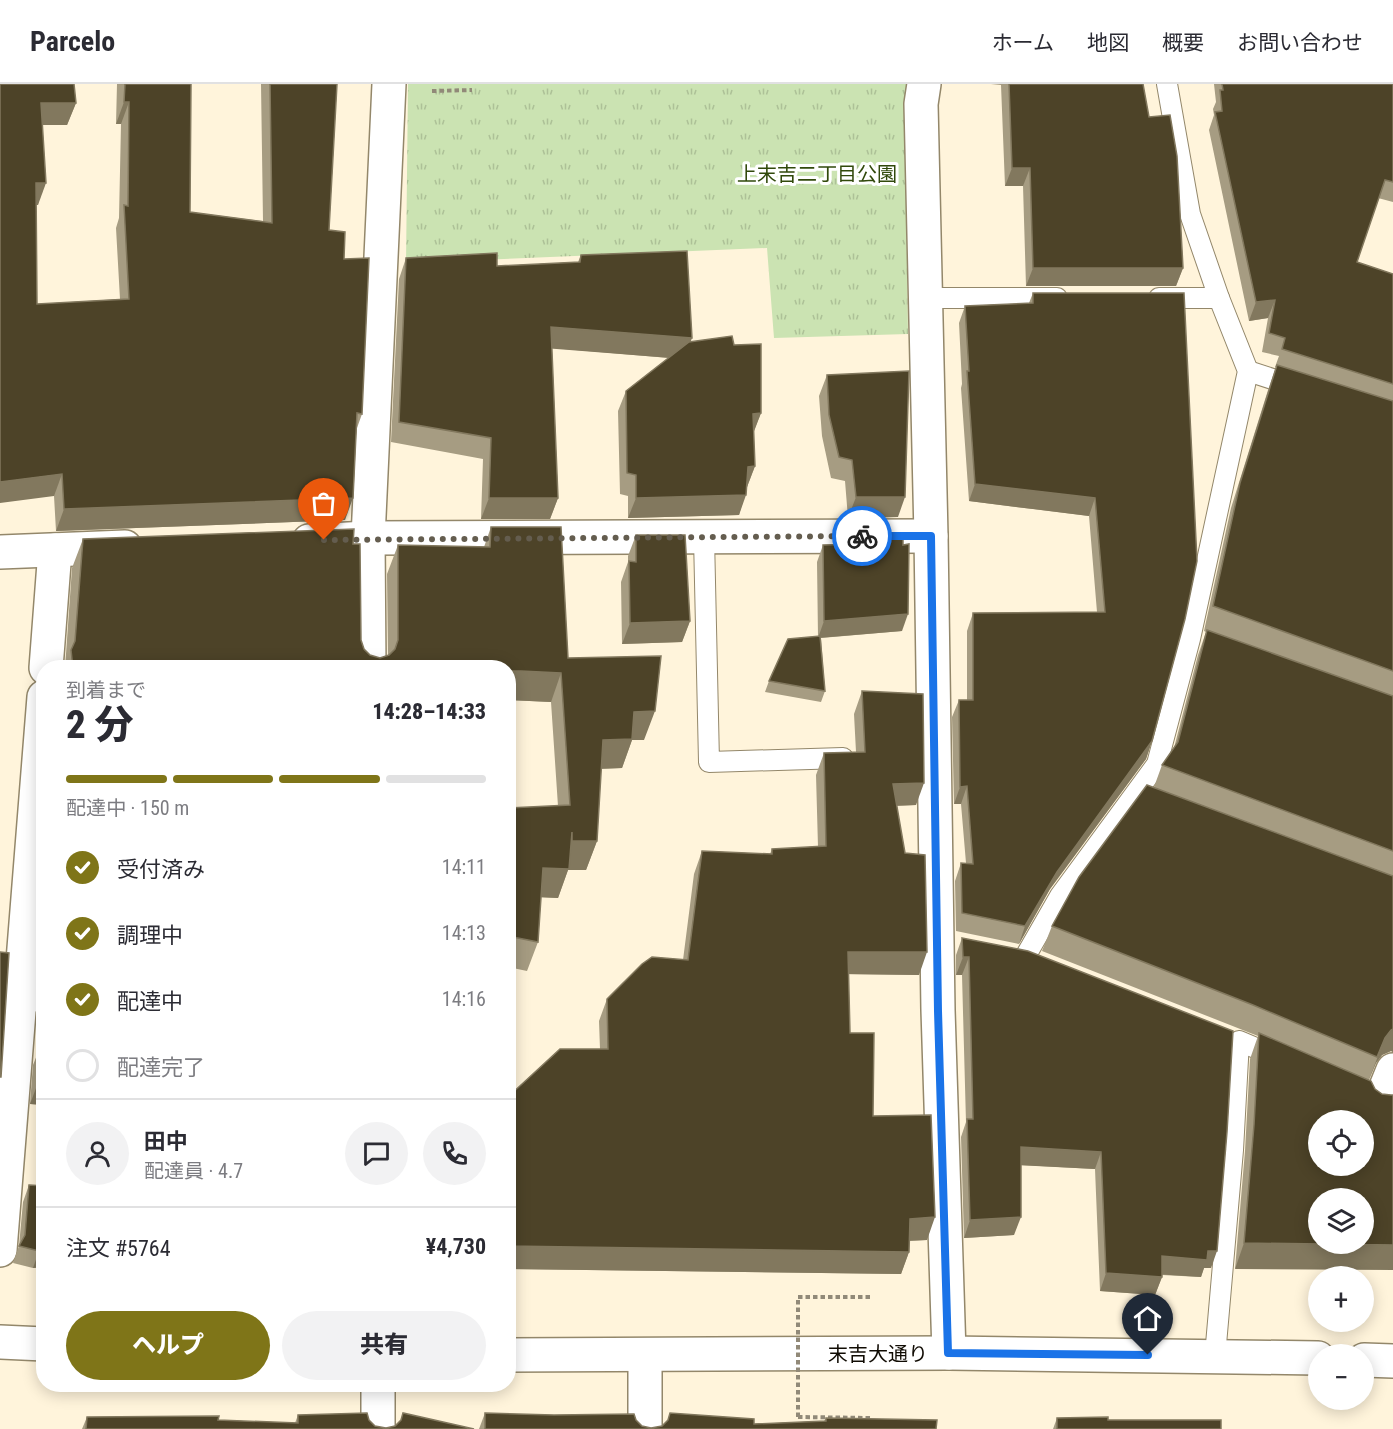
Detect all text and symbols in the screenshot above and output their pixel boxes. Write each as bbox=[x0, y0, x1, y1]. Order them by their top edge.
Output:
text: Parcelo bbox=[30, 25, 115, 58]
text: ホーム bbox=[992, 31, 1054, 55]
text: 地図 bbox=[1087, 31, 1129, 55]
text: 概要 bbox=[1162, 31, 1204, 55]
text: お問い合わせ bbox=[1237, 31, 1363, 55]
park label: 上末吉二丁目公園 bbox=[737, 162, 897, 186]
pin bbox=[298, 478, 349, 540]
icon: bag bbox=[307, 487, 340, 520]
courier bbox=[832, 506, 892, 566]
icon: bike bbox=[846, 520, 879, 553]
text: 到着まで bbox=[66, 678, 146, 702]
text: 14:28–14:33 bbox=[372, 699, 486, 724]
text: 2 分 bbox=[66, 702, 134, 748]
text: 配達中 · 150 m bbox=[66, 796, 189, 820]
icon: check bbox=[66, 851, 99, 884]
text: 14:11 bbox=[442, 855, 486, 879]
text: 受付済み bbox=[117, 857, 205, 882]
icon: check bbox=[66, 917, 99, 950]
text: 14:13 bbox=[442, 921, 486, 945]
text: 調理中 bbox=[117, 923, 183, 948]
icon: check bbox=[66, 983, 99, 1016]
text: 14:16 bbox=[442, 987, 486, 1011]
text: 配達中 bbox=[117, 989, 183, 1014]
text: 配達完了 bbox=[117, 1055, 205, 1080]
map controls bbox=[1308, 1110, 1374, 1410]
button: locate bbox=[1308, 1110, 1374, 1176]
button: person bbox=[66, 1122, 129, 1185]
button: chat bbox=[345, 1122, 408, 1185]
button: phone bbox=[423, 1122, 486, 1185]
text: 田中 bbox=[144, 1129, 188, 1154]
text: 配達員 · 4.7 bbox=[144, 1159, 243, 1183]
button: layers bbox=[1308, 1188, 1374, 1254]
text: ¥4,730 bbox=[426, 1234, 486, 1259]
text: 注文 #5764 bbox=[66, 1236, 171, 1261]
button: + bbox=[1308, 1266, 1374, 1332]
pin bbox=[1122, 1293, 1173, 1355]
icon: home bbox=[1131, 1302, 1164, 1335]
button: ヘルプ bbox=[66, 1311, 270, 1380]
button: 共有 bbox=[282, 1311, 486, 1380]
street label: 末吉大通り bbox=[828, 1342, 928, 1366]
button: − bbox=[1308, 1344, 1374, 1410]

